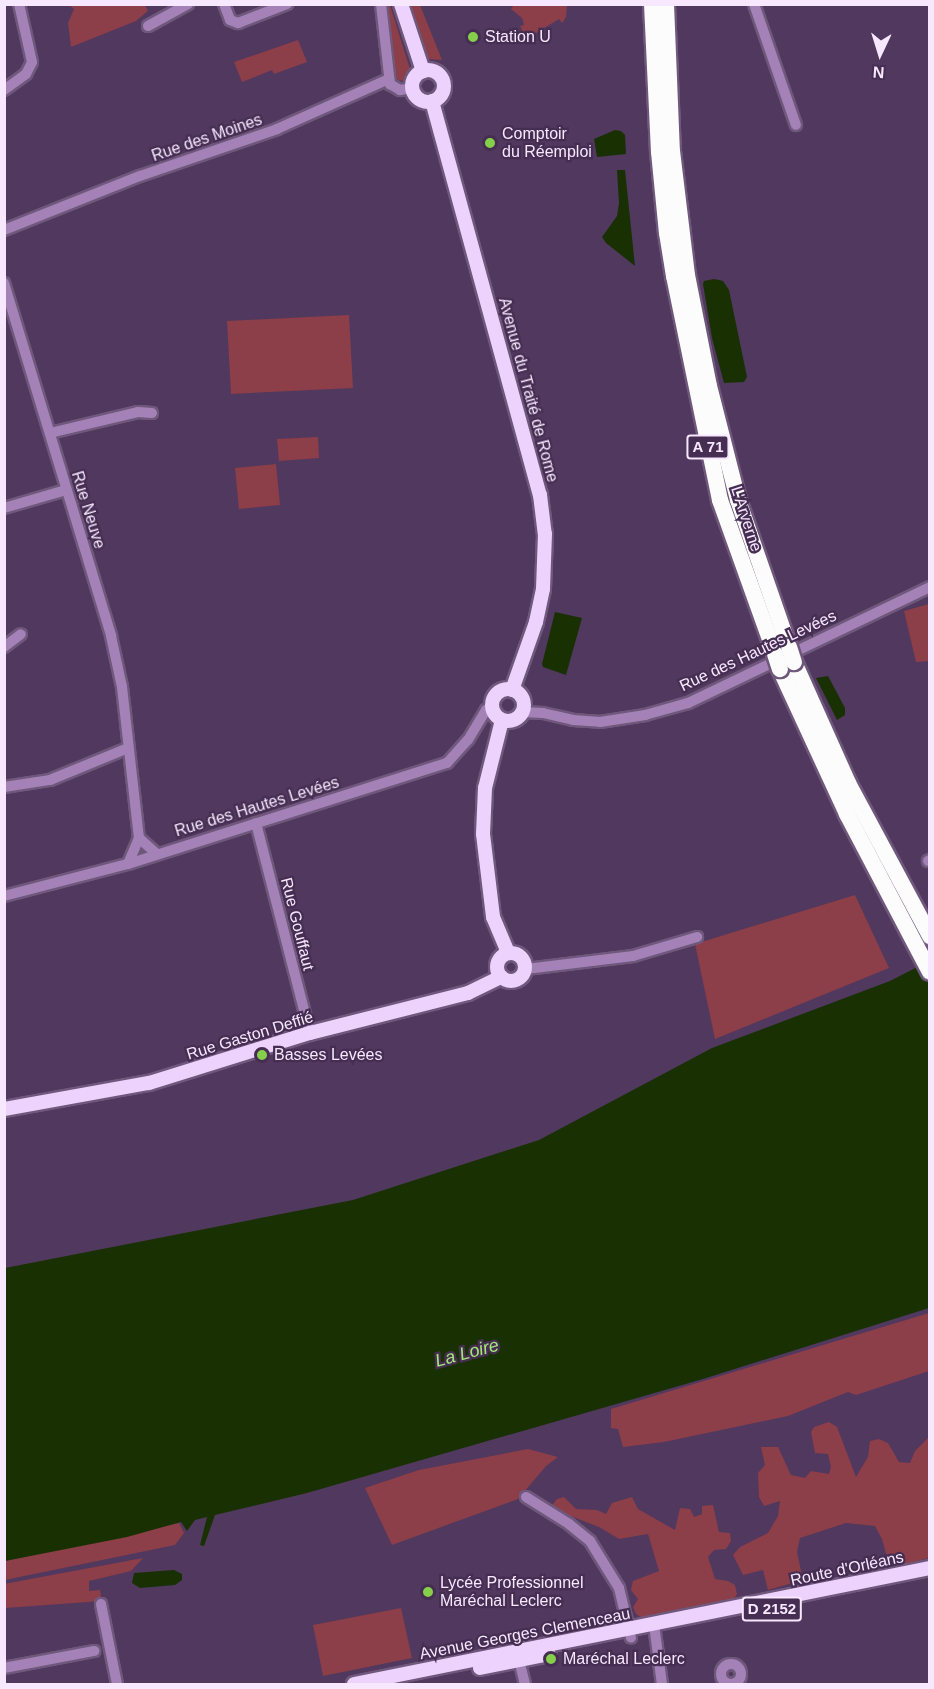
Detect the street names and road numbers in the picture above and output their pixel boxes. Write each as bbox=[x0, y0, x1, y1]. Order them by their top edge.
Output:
street label: Rue des Moines bbox=[149, 110, 265, 166]
street label: Avenue du Traité de Rome bbox=[494, 296, 562, 484]
road number: A 71 bbox=[686, 435, 730, 459]
street label: Rue Neuve bbox=[67, 469, 109, 551]
street label: L'Arverne bbox=[726, 484, 766, 554]
street label: Rue des Hautes Levées bbox=[677, 606, 839, 696]
street label: Rue des Hautes Levées bbox=[173, 773, 341, 841]
street label: Rue Gouffaut bbox=[276, 876, 318, 972]
street label: Rue Gaston Deffié bbox=[184, 1008, 316, 1064]
street label: Route d'Orléans bbox=[789, 1548, 905, 1590]
road number: D 2152 bbox=[740, 1597, 804, 1621]
street label: Avenue Georges Clemenceau bbox=[418, 1604, 632, 1664]

